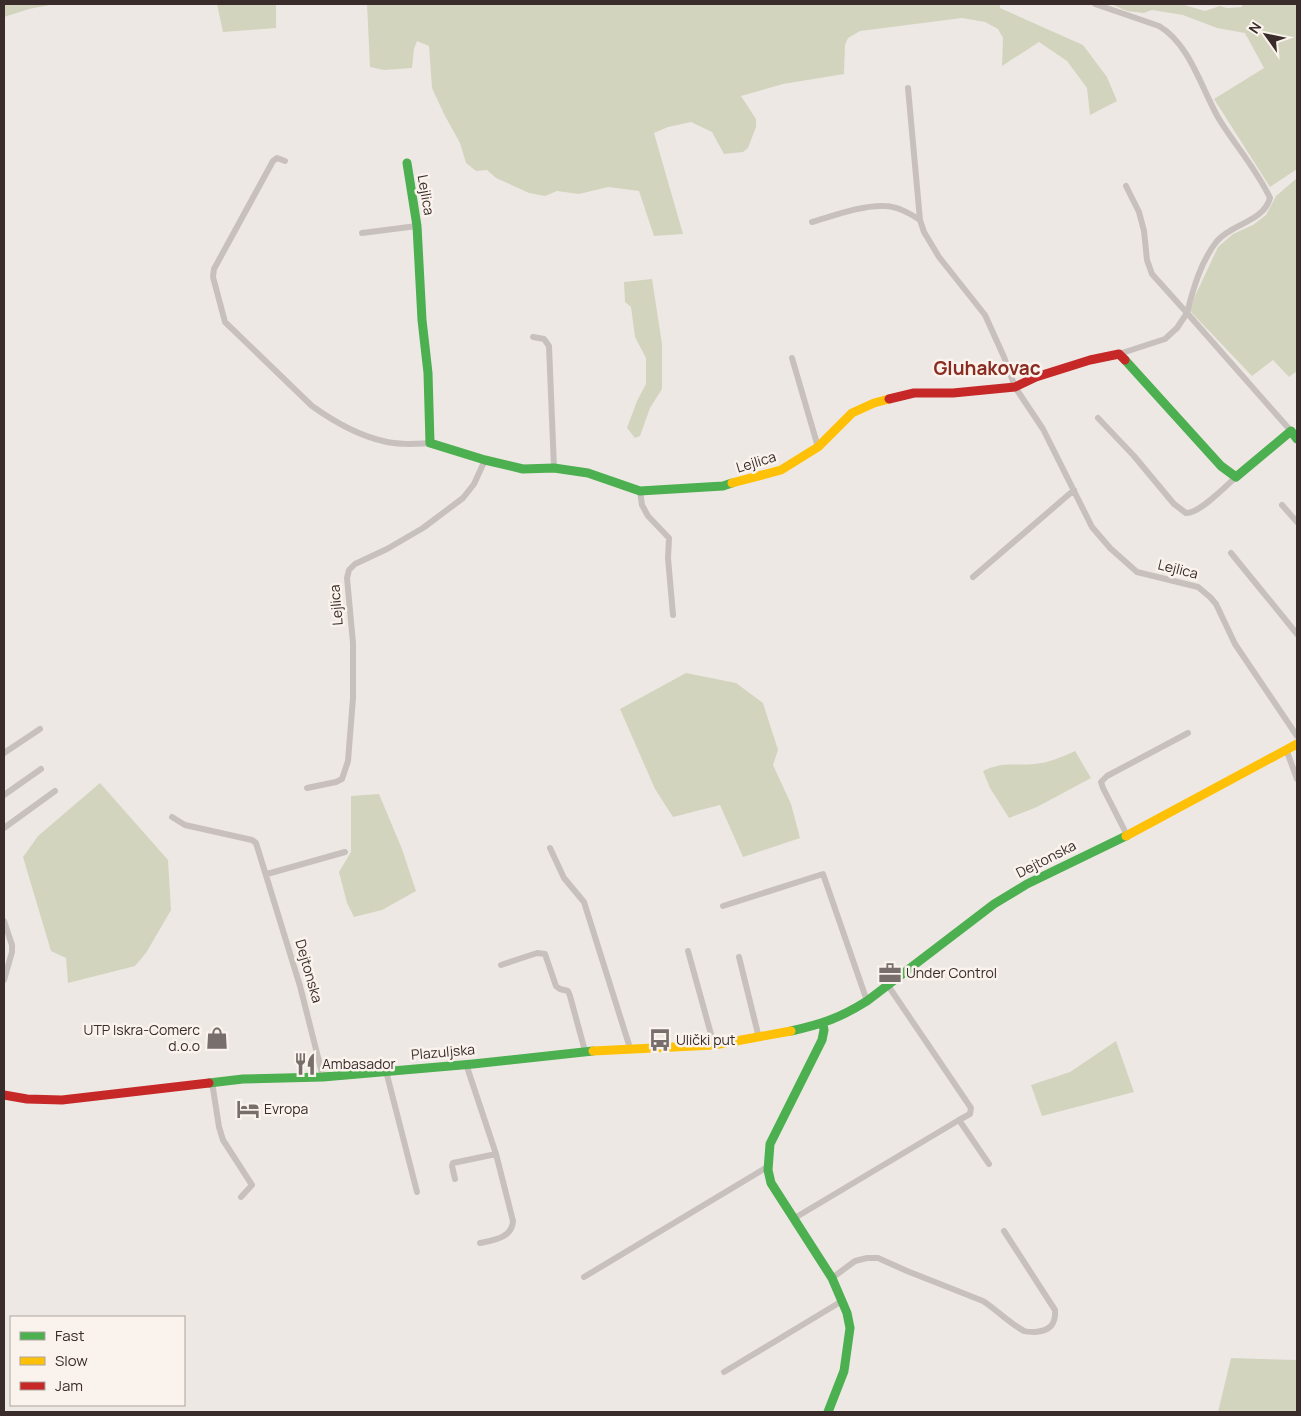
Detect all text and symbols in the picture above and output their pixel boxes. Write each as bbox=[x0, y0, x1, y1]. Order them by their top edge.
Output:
north arrow bbox=[1241, 10, 1291, 60]
text: N bbox=[1244, 18, 1265, 37]
street label: Lejlica bbox=[414, 173, 439, 217]
district label: Gluhakovac bbox=[933, 355, 1041, 381]
street label: Lejlica bbox=[734, 446, 778, 477]
street label: Lejlica bbox=[1156, 554, 1200, 583]
street label: Lejlica bbox=[324, 584, 347, 626]
street label: Dejtonska bbox=[1012, 835, 1079, 882]
street label: Dejtonska bbox=[291, 937, 328, 1005]
office icon: Under Control bbox=[877, 960, 903, 986]
place label: Under Control bbox=[906, 963, 997, 982]
place label: UTP Iskra-Comerc d.o.o bbox=[84, 1020, 200, 1055]
shop icon: UTP Iskra-Comerc d.o.o bbox=[204, 1025, 230, 1051]
bus stop icon: Ulički put bbox=[647, 1027, 673, 1053]
place label: Ulički put bbox=[676, 1030, 736, 1049]
street label: Plazuljska bbox=[410, 1039, 476, 1064]
restaurant icon: Ambasador bbox=[292, 1051, 318, 1077]
place label: Ambasador bbox=[322, 1054, 396, 1073]
hotel icon: Evropa bbox=[235, 1096, 261, 1122]
place label: Evropa bbox=[264, 1099, 308, 1118]
legend bbox=[10, 1316, 185, 1406]
text: Fast bbox=[55, 1325, 84, 1346]
text: Slow bbox=[55, 1350, 88, 1371]
text: Jam bbox=[55, 1375, 83, 1396]

